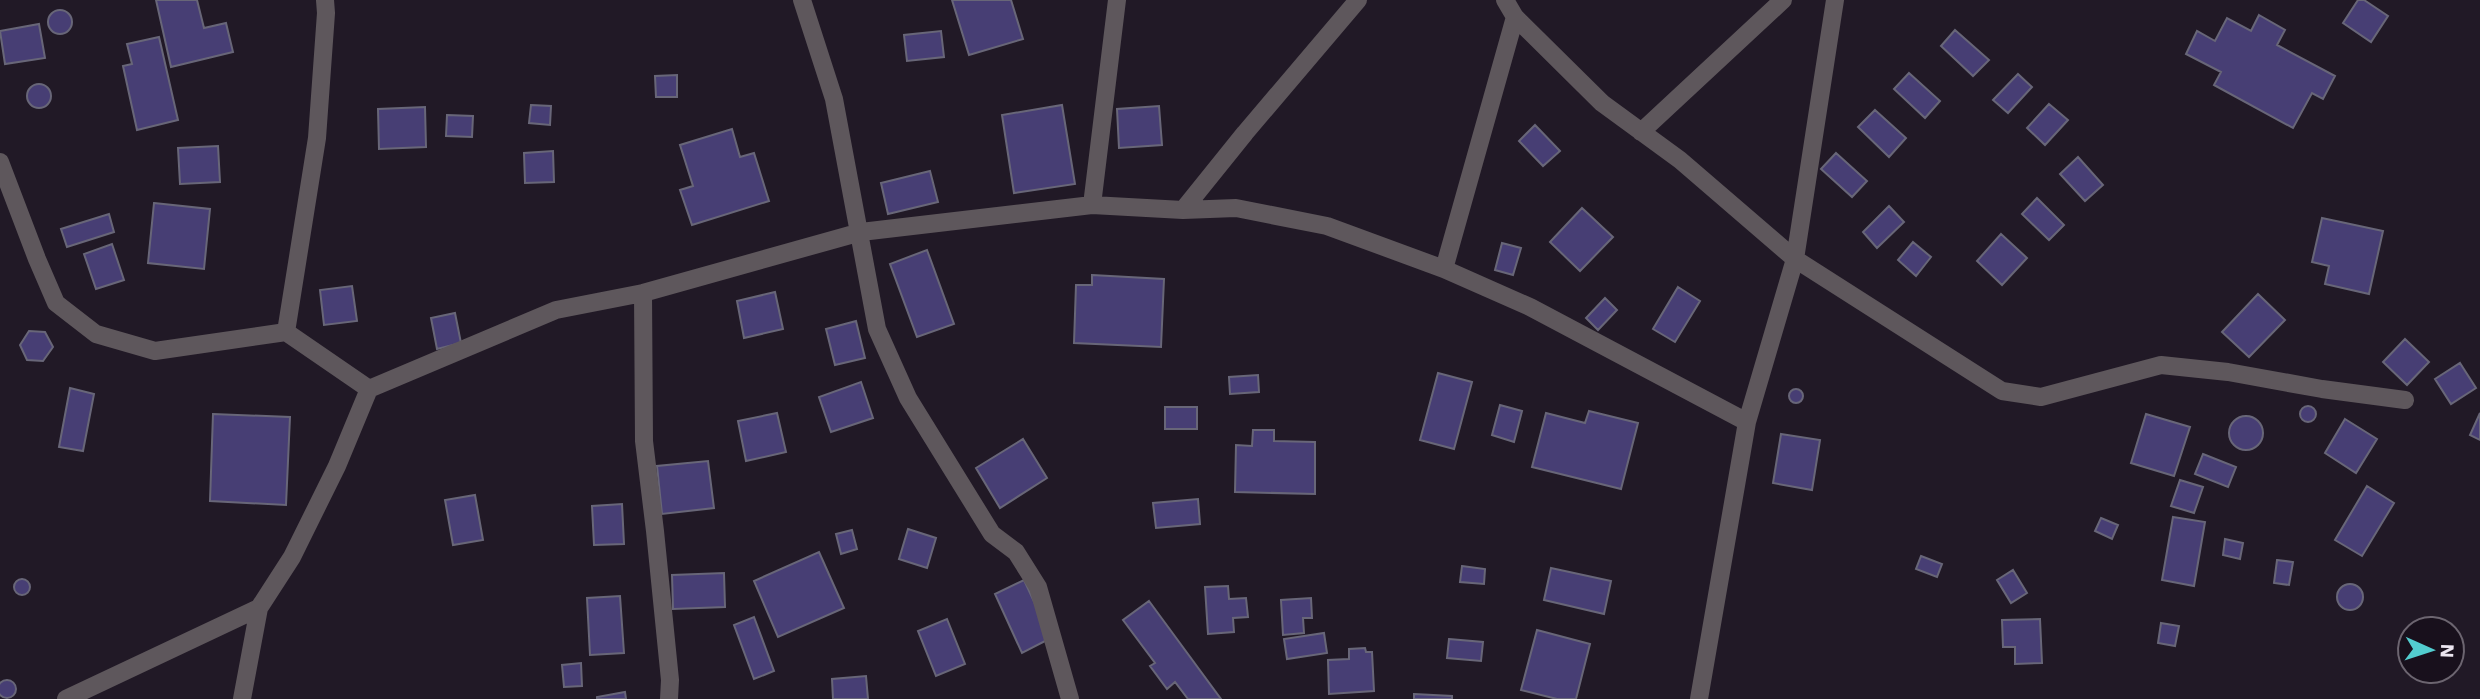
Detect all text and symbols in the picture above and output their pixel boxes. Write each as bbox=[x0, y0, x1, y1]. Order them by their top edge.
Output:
north arrow bbox=[2396, 615, 2466, 685]
text: N bbox=[2436, 643, 2459, 659]

